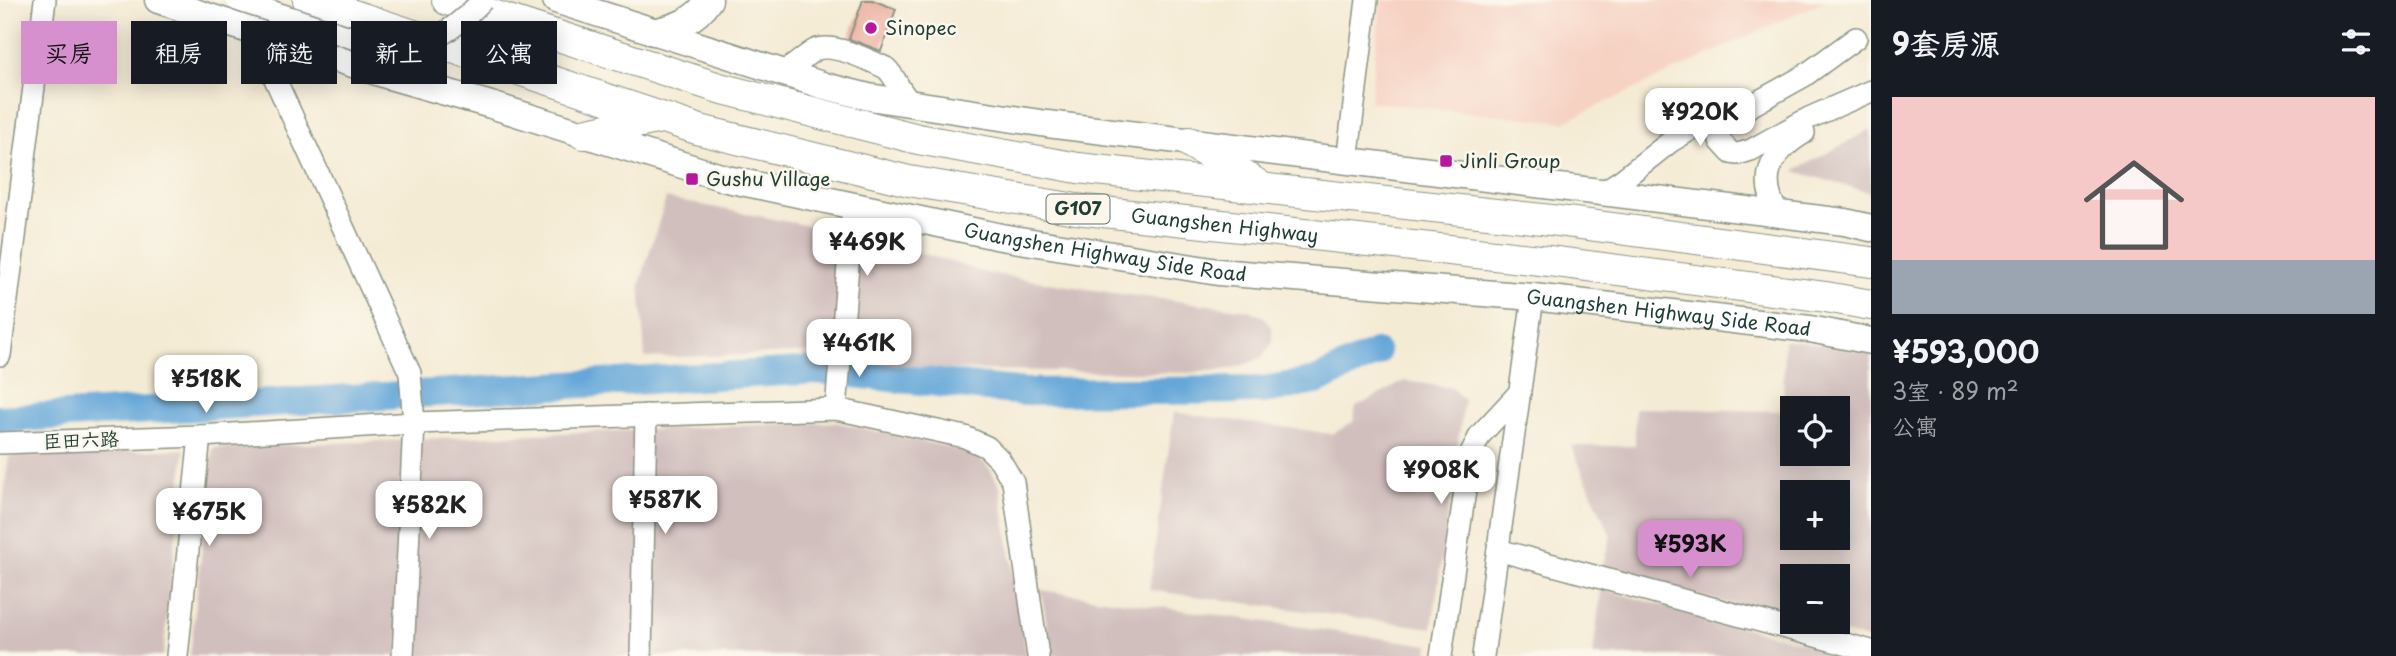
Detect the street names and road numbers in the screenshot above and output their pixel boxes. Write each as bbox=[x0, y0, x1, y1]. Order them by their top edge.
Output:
road number: G107 bbox=[1046, 194, 1110, 224]
street label: Guangshen Highway bbox=[1130, 200, 1320, 249]
street label: Guangshen Highway Side Road bbox=[962, 215, 1248, 287]
street label: Guangshen Highway Side Road bbox=[1525, 281, 1812, 342]
street label: 臣田六路 bbox=[42, 424, 119, 454]

